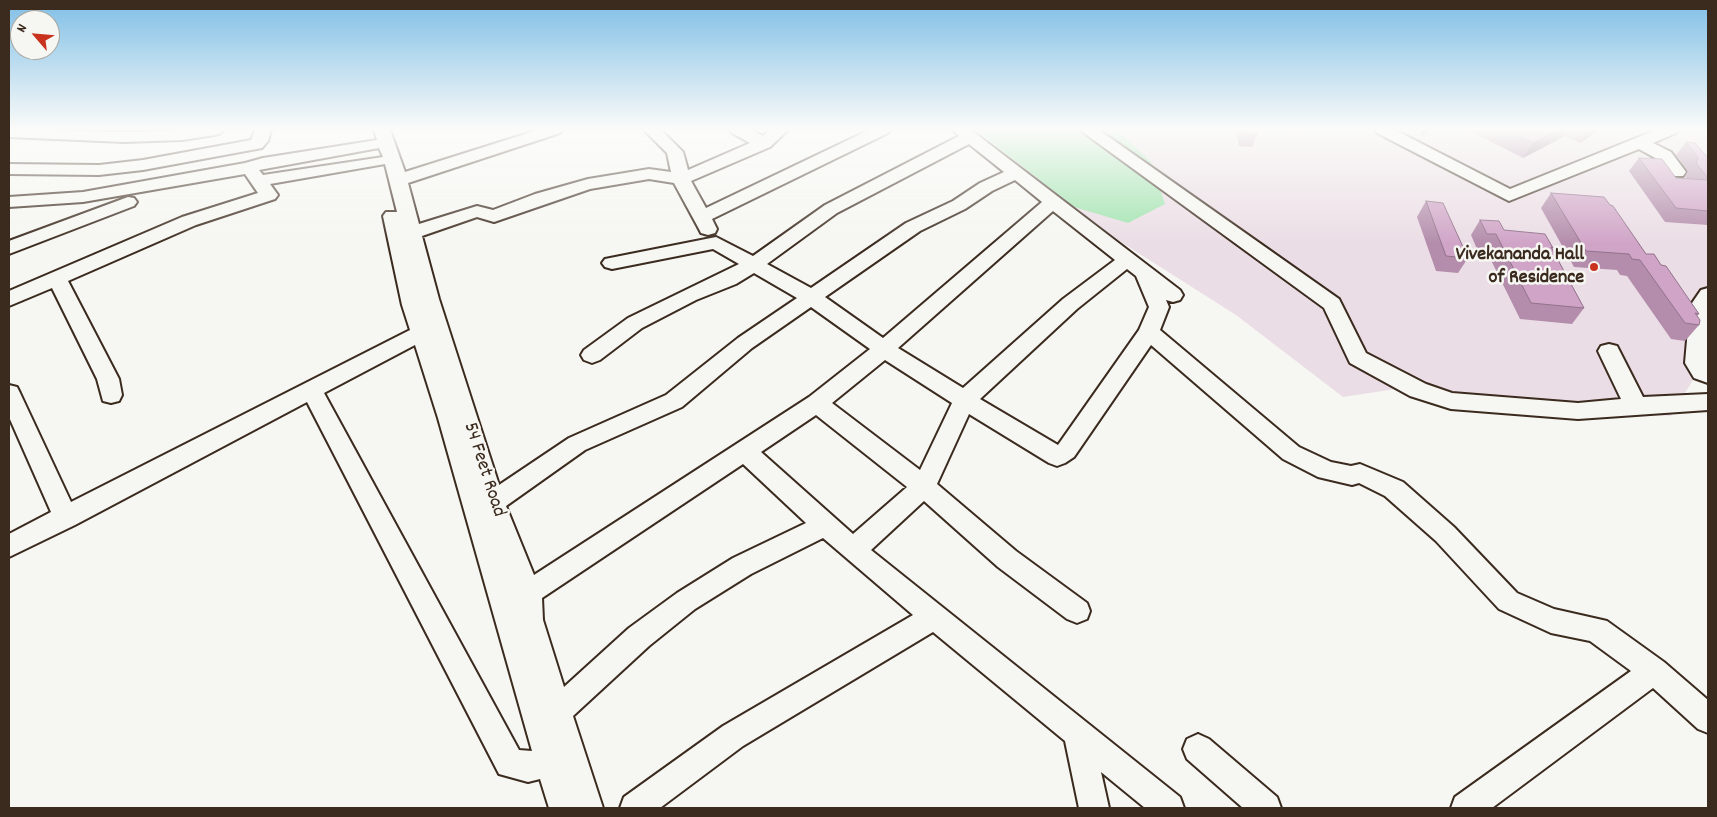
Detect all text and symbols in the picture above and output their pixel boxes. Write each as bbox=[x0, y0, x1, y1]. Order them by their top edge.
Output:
north arrow bbox=[10, 10, 60, 60]
text: N bbox=[12, 21, 33, 36]
place label: Vivekananda Hall of Residence bbox=[1456, 244, 1584, 291]
marker: Vivekananda Hall of Residence bbox=[1588, 261, 1600, 273]
street label: 54 Feet Road bbox=[456, 420, 510, 520]

